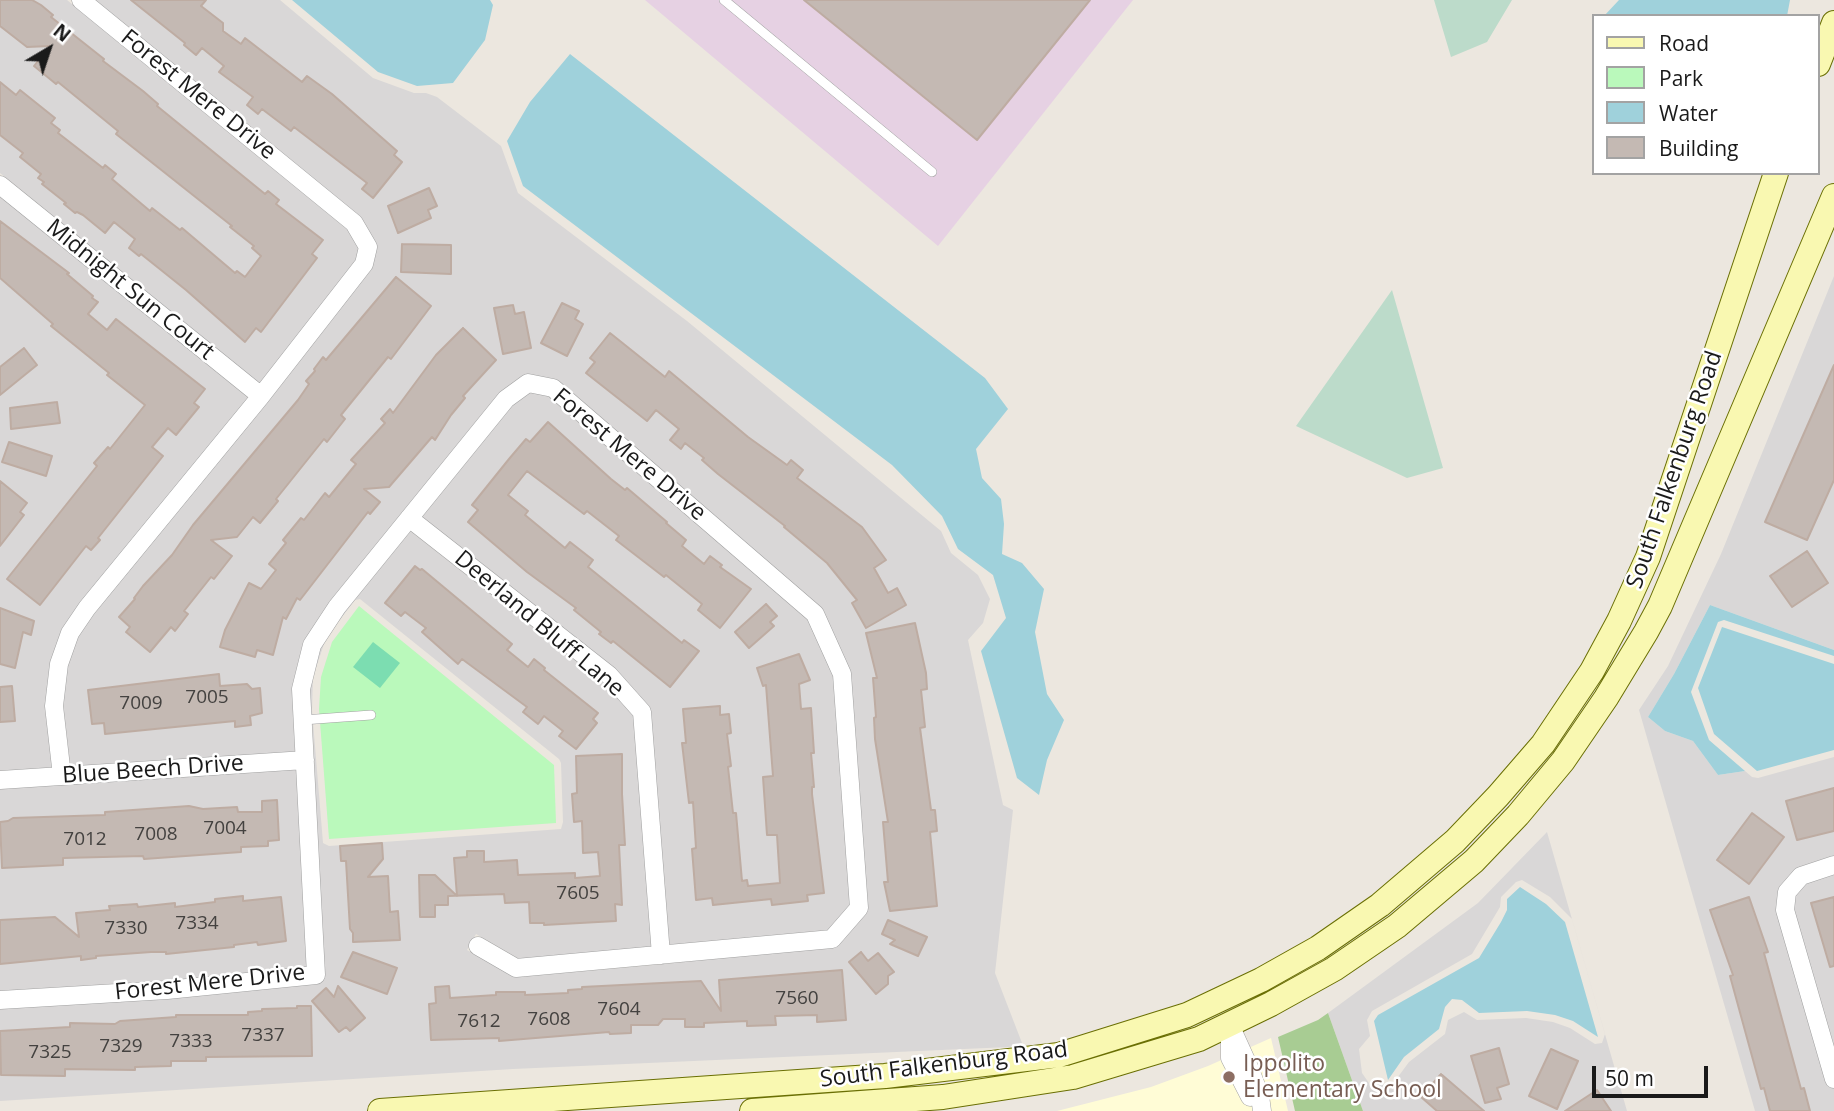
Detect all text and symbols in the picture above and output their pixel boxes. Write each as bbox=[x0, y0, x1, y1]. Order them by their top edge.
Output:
north arrow bbox=[14, 14, 84, 84]
legend bbox=[1592, 14, 1820, 175]
text: N bbox=[48, 18, 76, 48]
street label: Forest Mere Drive bbox=[115, 24, 281, 166]
text: Road bbox=[1659, 29, 1709, 57]
text: Park bbox=[1659, 64, 1703, 92]
text: Water bbox=[1659, 99, 1718, 127]
text: Building bbox=[1659, 134, 1738, 162]
street label: Midnight Sun Court bbox=[40, 214, 220, 366]
street label: South Falkenburg Road bbox=[1621, 348, 1729, 592]
street label: Forest Mere Drive bbox=[547, 383, 711, 527]
street label: Deerland Bluff Lane bbox=[449, 545, 629, 703]
house number: 7005 bbox=[185, 687, 229, 709]
house number: 7009 bbox=[119, 693, 163, 715]
street label: Blue Beech Drive bbox=[61, 750, 245, 790]
house number: 7004 bbox=[203, 818, 247, 840]
house number: 7008 bbox=[134, 824, 178, 846]
house number: 7012 bbox=[63, 829, 107, 851]
house number: 7605 bbox=[556, 883, 600, 905]
house number: 7334 bbox=[175, 913, 219, 935]
house number: 7330 bbox=[104, 918, 148, 940]
street label: Forest Mere Drive bbox=[113, 959, 307, 1007]
house number: 7560 bbox=[775, 988, 819, 1010]
house number: 7604 bbox=[597, 999, 641, 1021]
house number: 7608 bbox=[527, 1009, 571, 1031]
house number: 7612 bbox=[457, 1011, 501, 1033]
house number: 7337 bbox=[241, 1025, 285, 1047]
house number: 7333 bbox=[169, 1031, 213, 1053]
house number: 7329 bbox=[99, 1036, 143, 1058]
street label: South Falkenburg Road bbox=[819, 1036, 1069, 1094]
house number: 7325 bbox=[28, 1042, 72, 1064]
place label: Ippolito Elementary School bbox=[1243, 1050, 1442, 1104]
scale bar bbox=[1596, 1052, 1712, 1096]
text: 50 m bbox=[1605, 1064, 1654, 1092]
marker: Ippolito Elementary School bbox=[1221, 1069, 1237, 1085]

